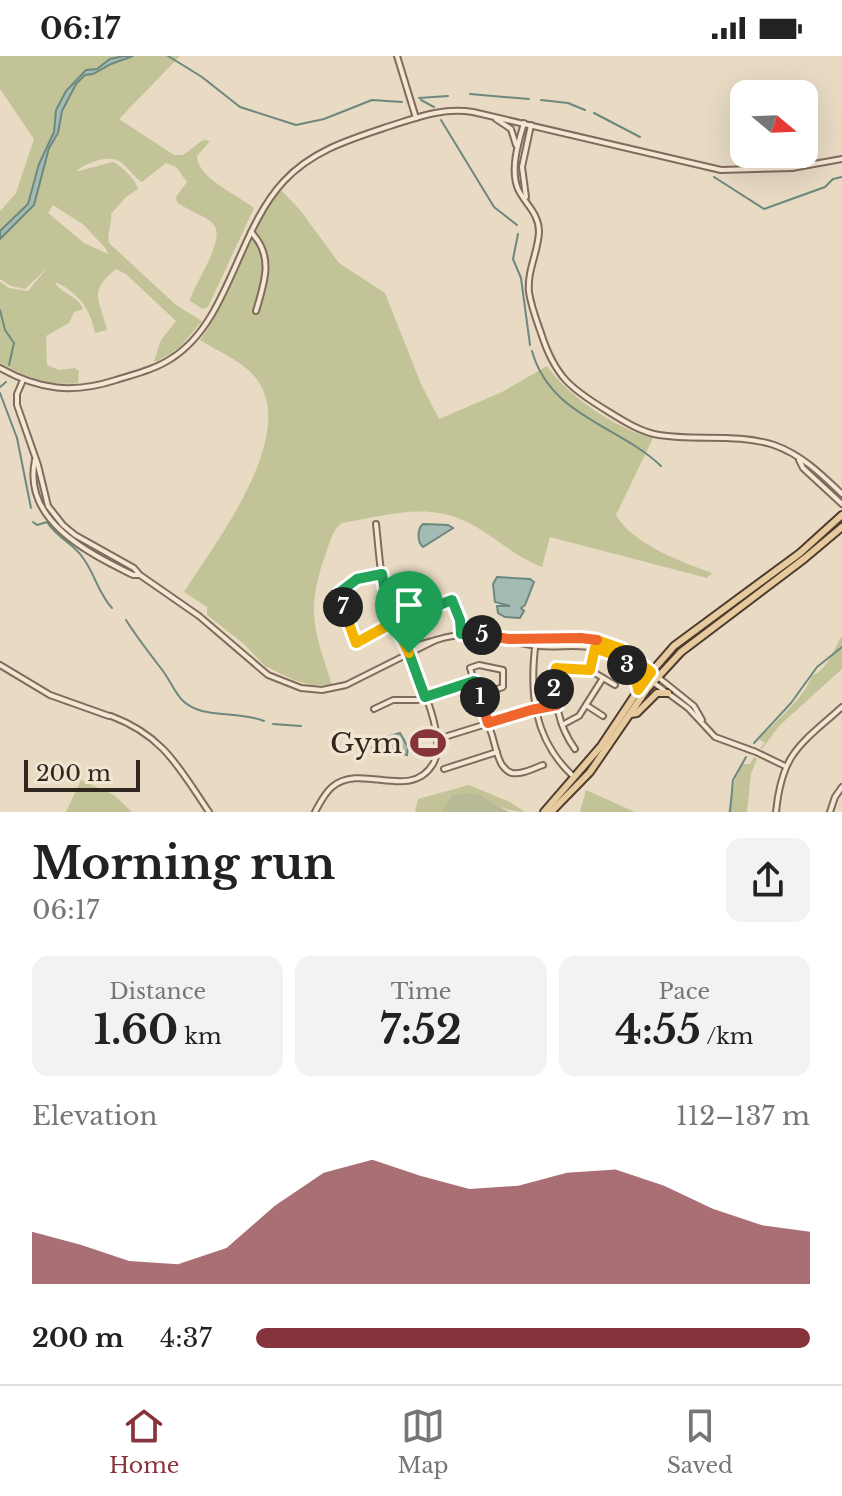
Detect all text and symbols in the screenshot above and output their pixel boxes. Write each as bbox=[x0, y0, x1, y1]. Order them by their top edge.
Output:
text: 06:17 bbox=[40, 10, 120, 47]
north arrow bbox=[730, 80, 818, 168]
map controls bbox=[730, 80, 818, 168]
pin bbox=[375, 571, 443, 653]
icon: arrive bbox=[387, 583, 431, 627]
pin: 7 bbox=[323, 587, 363, 627]
text: 7 bbox=[337, 593, 349, 620]
pin: 5 bbox=[462, 615, 502, 655]
text: 5 bbox=[475, 621, 489, 648]
pin: 3 bbox=[607, 645, 647, 685]
text: 3 bbox=[620, 651, 634, 678]
pin: 2 bbox=[534, 669, 574, 709]
text: 2 bbox=[547, 675, 561, 702]
pin: 1 bbox=[460, 677, 500, 717]
text: 1 bbox=[475, 683, 485, 710]
sports icon: Gym bbox=[409, 724, 447, 762]
place label: Gym bbox=[330, 726, 402, 761]
scale bar bbox=[24, 756, 140, 792]
text: 200 m bbox=[36, 760, 111, 787]
text: Morning run bbox=[32, 836, 335, 891]
button: share bbox=[726, 838, 810, 922]
text: 06:17 bbox=[32, 894, 99, 926]
text: Distance bbox=[109, 978, 206, 1005]
text: Time bbox=[391, 978, 451, 1005]
text: Pace bbox=[659, 978, 710, 1005]
text: 1.60 bbox=[94, 1005, 178, 1055]
text: 7:52 bbox=[380, 1005, 462, 1055]
text: 4:55 bbox=[615, 1005, 701, 1055]
text: km bbox=[178, 1023, 222, 1050]
text: /km bbox=[701, 1023, 753, 1050]
text: Elevation bbox=[32, 1100, 158, 1132]
text: 112–137 m bbox=[676, 1100, 810, 1132]
text: 200 m bbox=[32, 1322, 124, 1354]
text: 4:37 bbox=[160, 1322, 212, 1354]
tab: Home bbox=[109, 1404, 179, 1479]
tab: Map bbox=[397, 1404, 449, 1479]
tab: Saved bbox=[667, 1404, 733, 1479]

